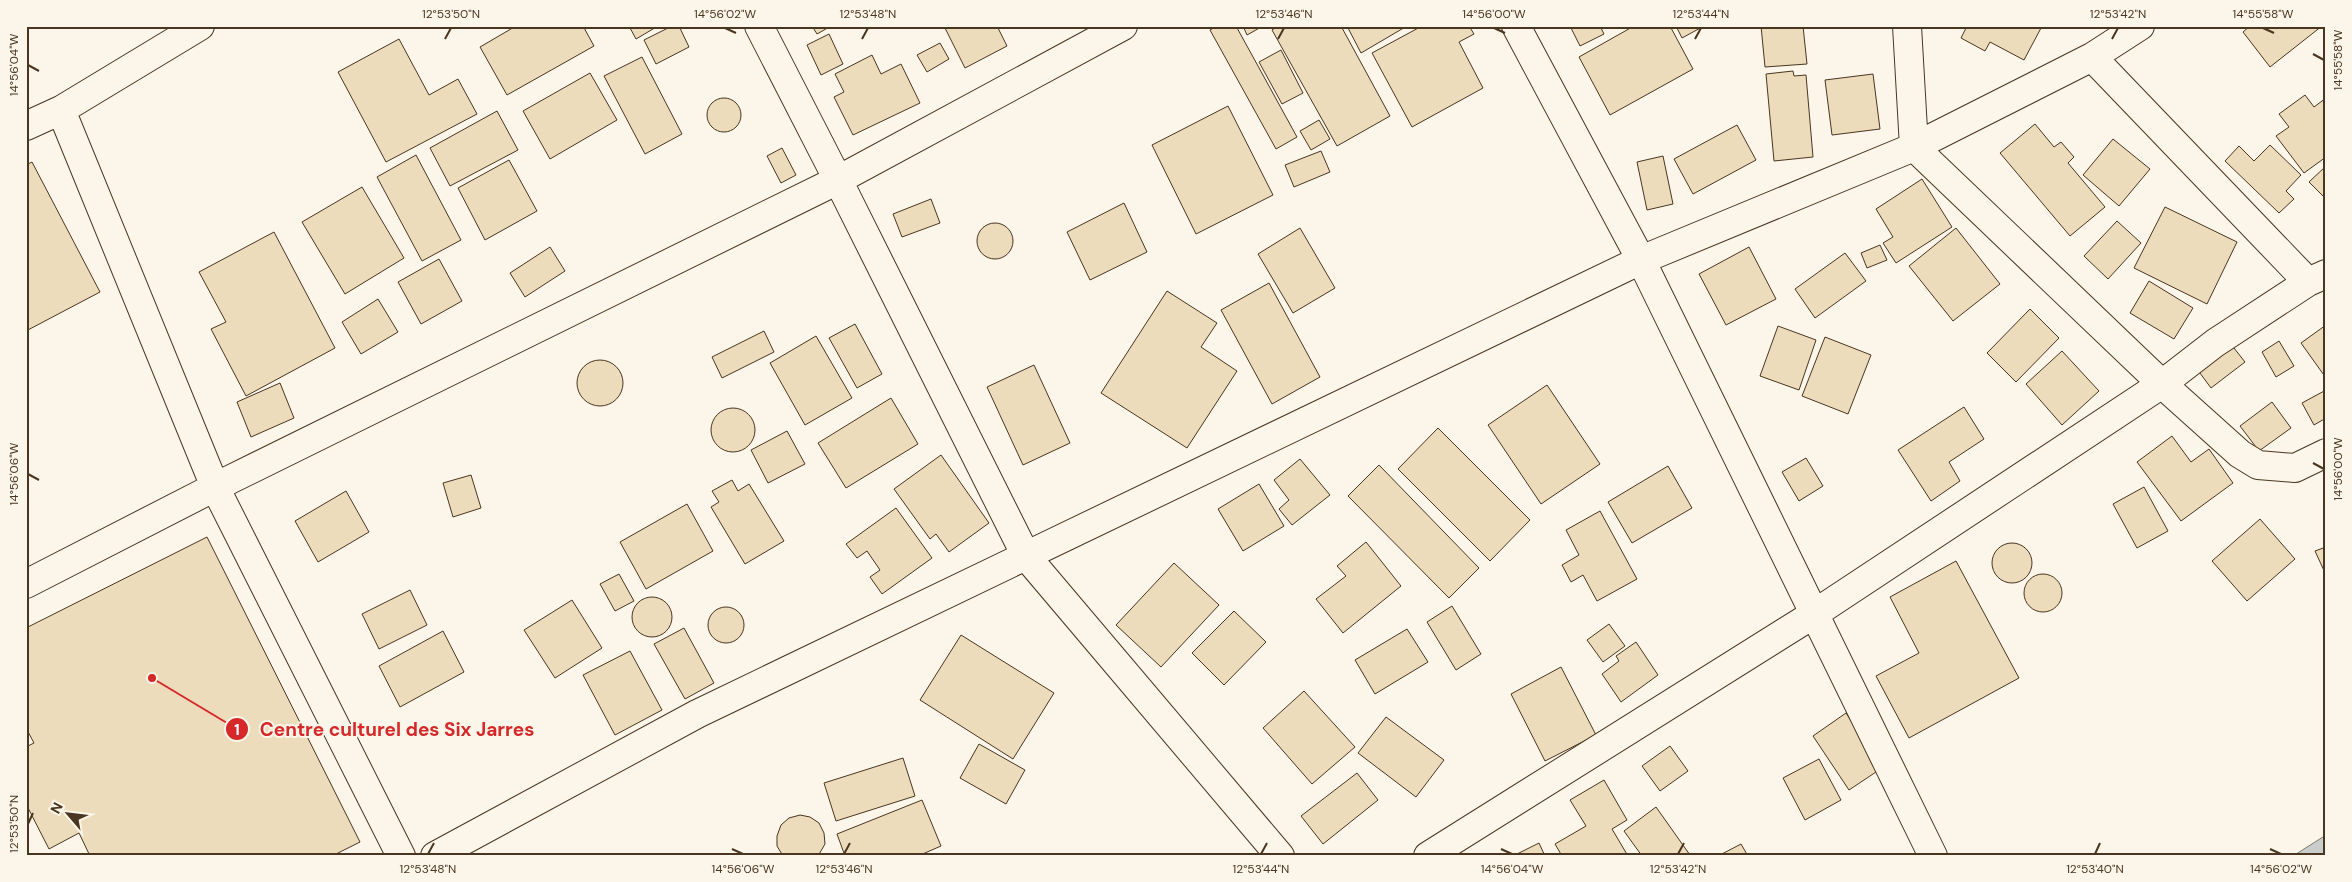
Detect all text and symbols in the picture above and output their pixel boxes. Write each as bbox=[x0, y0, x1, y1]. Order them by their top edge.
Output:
text: 12°53'50"N bbox=[422, 6, 480, 22]
text: 14°56'02"W bbox=[694, 6, 756, 22]
text: 12°53'48"N bbox=[840, 6, 896, 22]
text: 12°53'46"N bbox=[1255, 6, 1313, 22]
text: 14°56'00"W bbox=[1462, 6, 1526, 22]
text: 12°53'44"N bbox=[1673, 6, 1729, 22]
text: 12°53'42"N bbox=[2090, 6, 2146, 22]
text: 14°55'58"W bbox=[2233, 6, 2294, 22]
text: 14°55'58"W bbox=[2330, 29, 2346, 90]
text: 14°56'04"W bbox=[6, 33, 22, 96]
text: 14°56'00"W bbox=[2330, 437, 2346, 501]
text: 14°56'06"W bbox=[6, 442, 22, 505]
callout: Centre culturel des Six Jarres bbox=[225, 712, 545, 746]
text: Centre culturel des Six Jarres bbox=[260, 717, 534, 742]
text: 1 bbox=[234, 720, 240, 740]
north arrow bbox=[42, 790, 92, 840]
text: 12°53'50"N bbox=[6, 795, 22, 853]
text: N bbox=[46, 799, 67, 817]
text: 12°53'48"N bbox=[400, 861, 456, 877]
text: 14°56'06"W bbox=[712, 861, 775, 877]
text: 12°53'46"N bbox=[815, 861, 873, 877]
text: 12°53'44"N bbox=[1233, 861, 1289, 877]
text: 14°56'04"W bbox=[1481, 861, 1544, 877]
text: 12°53'42"N bbox=[1650, 861, 1706, 877]
text: 12°53'40"N bbox=[2066, 861, 2124, 877]
text: 14°56'02"W bbox=[2250, 861, 2312, 877]

